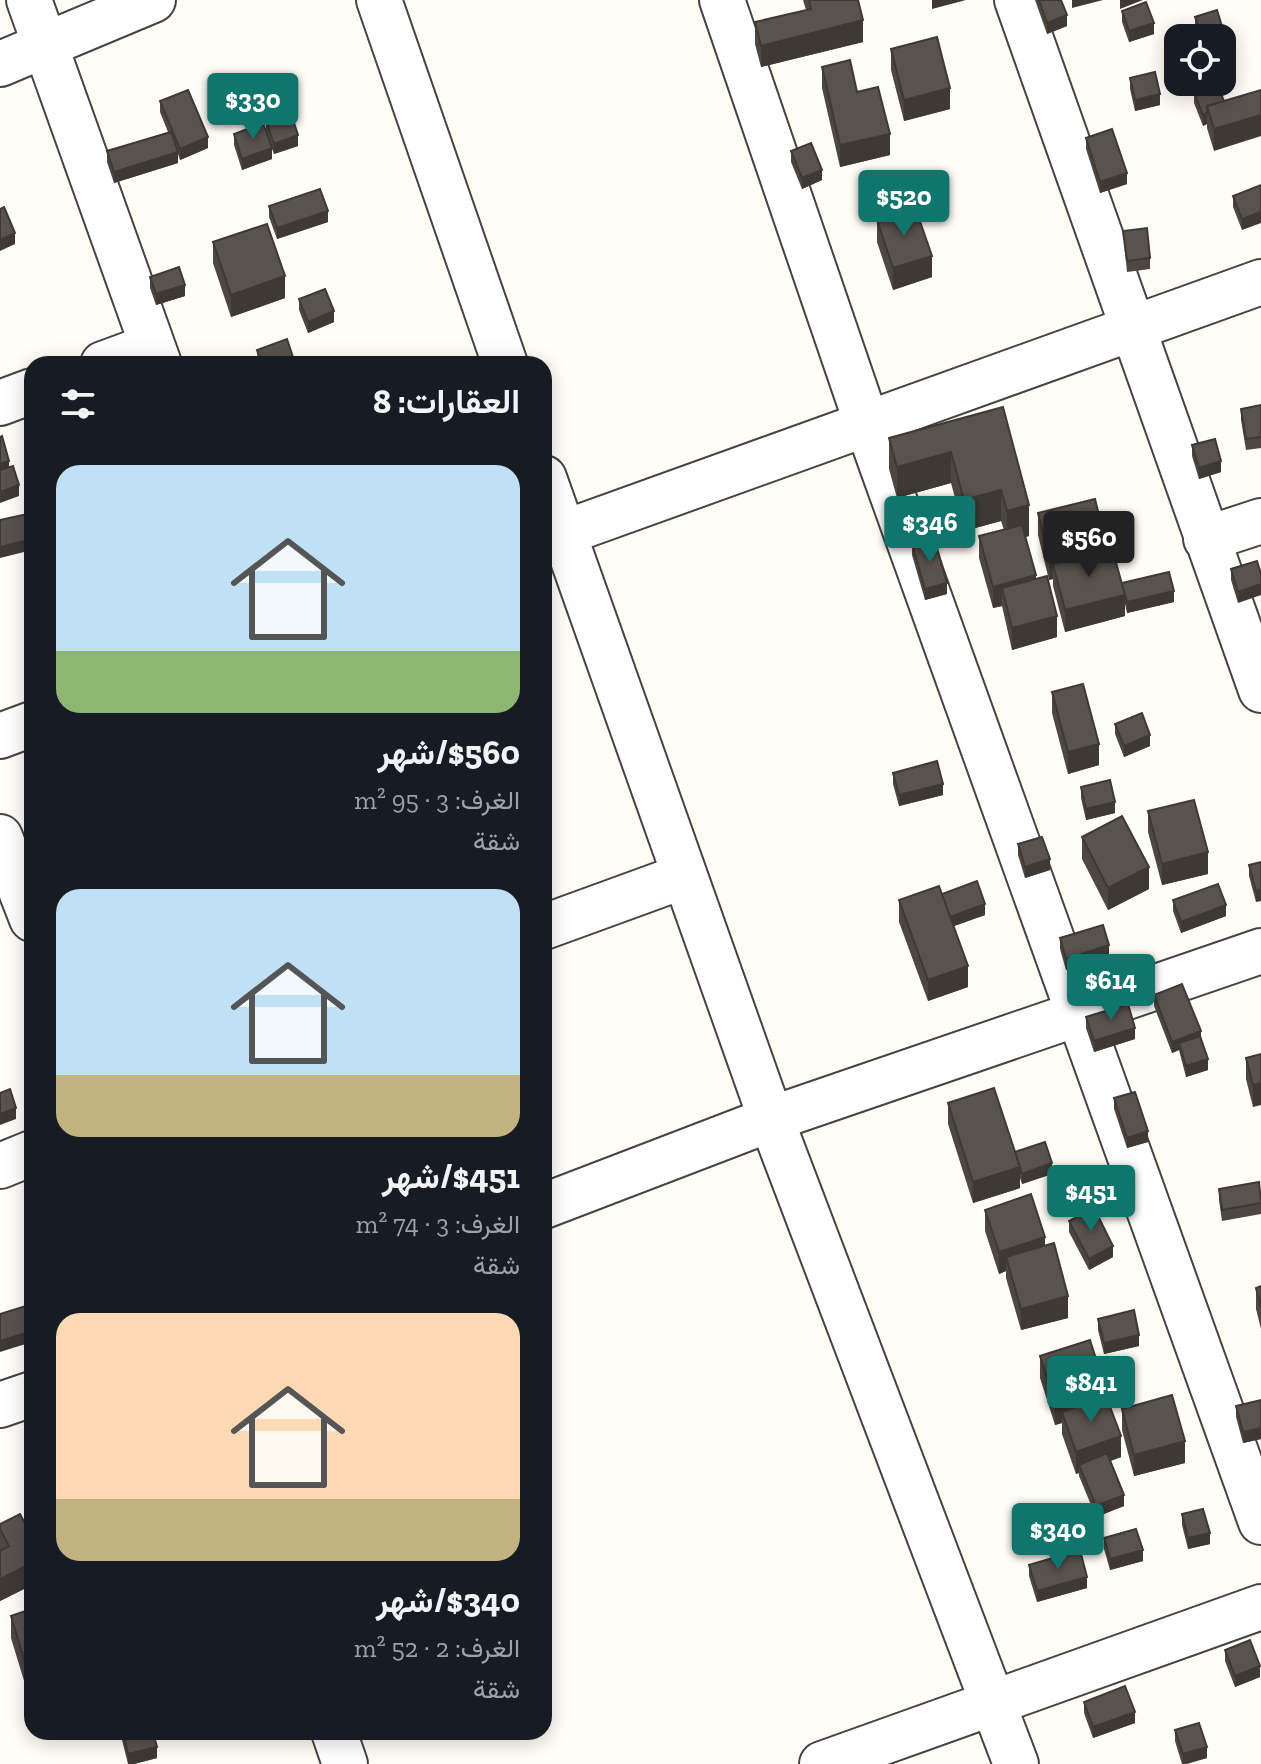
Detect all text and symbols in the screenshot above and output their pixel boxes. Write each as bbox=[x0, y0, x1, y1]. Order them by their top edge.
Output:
map controls bbox=[1164, 24, 1236, 96]
button: locate bbox=[1164, 24, 1236, 96]
pin: $330 bbox=[206, 73, 300, 141]
text: $330 bbox=[225, 83, 281, 115]
pin: $520 bbox=[857, 170, 951, 238]
text: $520 bbox=[876, 180, 932, 212]
text: العقارات: 8 bbox=[373, 381, 520, 422]
icon: filters bbox=[56, 382, 100, 426]
pin: $346 bbox=[883, 496, 977, 564]
text: $346 bbox=[902, 506, 958, 538]
pin: $560 bbox=[1042, 511, 1136, 579]
icon: home bbox=[216, 517, 360, 661]
text: $560 bbox=[1061, 521, 1117, 553]
text: $560/شهر bbox=[377, 732, 520, 773]
text: الغرف: 3 · 95 m² bbox=[354, 784, 520, 816]
text: شقة bbox=[473, 825, 520, 857]
icon: home bbox=[216, 941, 360, 1085]
pin: $614 bbox=[1064, 954, 1158, 1022]
text: $614 bbox=[1085, 964, 1137, 996]
text: $451/شهر bbox=[382, 1156, 520, 1197]
pin: $451 bbox=[1044, 1165, 1138, 1233]
text: $451 bbox=[1065, 1175, 1117, 1207]
text: الغرف: 3 · 74 m² bbox=[356, 1208, 520, 1240]
text: شقة bbox=[473, 1249, 520, 1281]
pin: $841 bbox=[1044, 1356, 1138, 1424]
icon: home bbox=[216, 1365, 360, 1509]
text: $841 bbox=[1065, 1366, 1117, 1398]
pin: $340 bbox=[1011, 1503, 1105, 1571]
text: $340 bbox=[1030, 1513, 1086, 1545]
text: $340/شهر bbox=[376, 1580, 520, 1621]
text: الغرف: 2 · 52 m² bbox=[354, 1632, 520, 1664]
text: شقة bbox=[473, 1673, 520, 1705]

